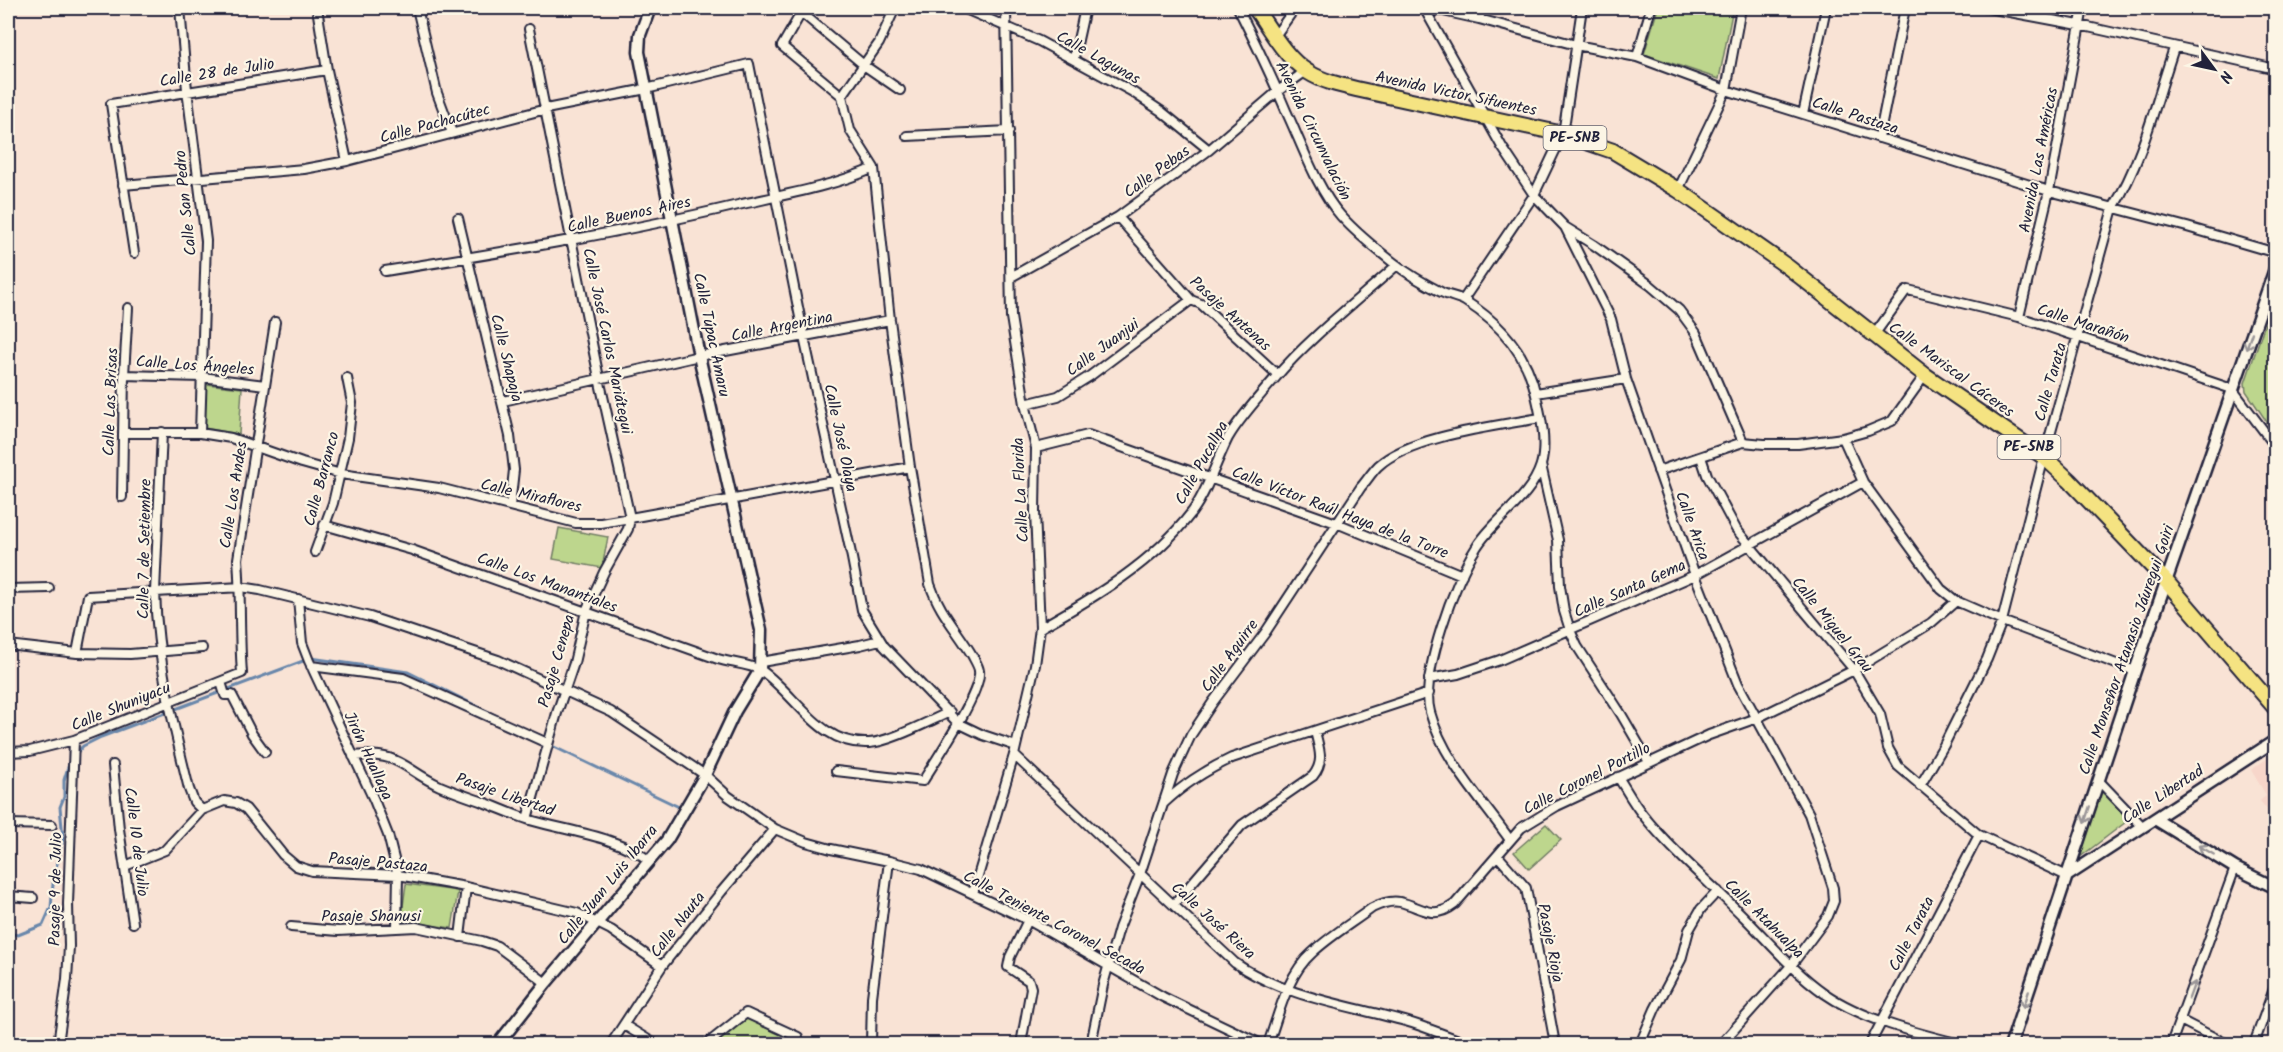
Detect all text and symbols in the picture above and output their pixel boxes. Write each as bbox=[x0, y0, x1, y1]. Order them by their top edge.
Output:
street label: Calle Lagunas bbox=[1051, 25, 1145, 92]
north arrow bbox=[2184, 39, 2244, 99]
street label: Calle 28 de Julio bbox=[158, 52, 276, 94]
street label: Avenida Circunvalación bbox=[1268, 57, 1358, 205]
street label: Avenida Victor Sifuentes bbox=[1373, 65, 1539, 123]
text: N bbox=[2212, 65, 2239, 87]
street label: Avenida Las Américas bbox=[2013, 85, 2065, 235]
street label: Calle Pastaza bbox=[1808, 90, 1902, 142]
street label: Calle Pachacútec bbox=[377, 97, 493, 151]
road number: PE-5NB bbox=[1544, 126, 1606, 150]
street label: Calle Pebas bbox=[1118, 139, 1196, 205]
street label: Calle San Pedro bbox=[168, 149, 204, 257]
street label: Calle Buenos Aires bbox=[565, 190, 693, 240]
street label: Calle José Carlos Mariátegui bbox=[575, 246, 639, 437]
street label: Pasaje Antenas bbox=[1183, 270, 1277, 358]
street label: Calle Túpac Amaru bbox=[686, 271, 736, 400]
street label: Calle Marañón bbox=[2034, 297, 2132, 351]
street label: Calle Argentina bbox=[729, 305, 835, 349]
street label: Calle Shapaja bbox=[483, 311, 529, 405]
street label: Calle Juanjui bbox=[1061, 312, 1146, 383]
street label: Calle Mariscal Cáceres bbox=[1883, 316, 2019, 424]
one-way arrow bbox=[2243, 331, 2254, 350]
street label: Calle Tarata bbox=[2028, 340, 2074, 424]
street label: Calle Las Brisas bbox=[97, 347, 125, 457]
street label: Calle Los Ángeles bbox=[135, 349, 255, 383]
street label: Calle José Olaya bbox=[816, 382, 864, 494]
street label: Calle Pucallpa bbox=[1169, 416, 1235, 510]
street label: Calle Barranco bbox=[297, 429, 347, 529]
road number: PE-5NB bbox=[1998, 435, 2060, 459]
street label: Calle La Florida bbox=[1006, 437, 1036, 543]
street label: Calle Los Andes bbox=[213, 440, 255, 550]
street label: Calle Víctor Raúl Haya de la Torre bbox=[1228, 460, 1452, 566]
street label: Calle Miraflores bbox=[478, 472, 584, 520]
street label: Calle 7 de Setiembre bbox=[131, 479, 159, 619]
street label: Calle Arica bbox=[1668, 488, 1716, 564]
street label: Calle Monseñor Atanasio Jáuregui Goiri bbox=[2072, 521, 2182, 778]
street label: Calle Los Manantiales bbox=[473, 546, 621, 620]
street label: Calle Santa Gema bbox=[1570, 553, 1690, 625]
street label: Calle Miguel Grau bbox=[1785, 571, 1879, 679]
street label: Pasaje Cenepa bbox=[532, 611, 582, 711]
street label: Calle Aguirre bbox=[1195, 614, 1265, 698]
street label: Calle Shuniyacu bbox=[67, 676, 175, 738]
street label: Jirón Huallaga bbox=[337, 708, 399, 804]
street label: Calle Coronel Portillo bbox=[1519, 736, 1655, 822]
street label: Calle Libertad bbox=[2117, 758, 2210, 831]
street label: Pasaje Libertad bbox=[452, 766, 559, 824]
street label: Calle 10 de Julio bbox=[117, 786, 155, 898]
one-way arrow bbox=[2081, 805, 2092, 824]
street label: Calle Juan Luis Ibarra bbox=[552, 819, 664, 951]
street label: Pasaje 9 de Julio bbox=[43, 832, 69, 946]
one-way arrow bbox=[2198, 844, 2215, 856]
street label: Pasaje Pastaza bbox=[327, 846, 429, 880]
street label: Calle Teniente Coronel Secada bbox=[958, 864, 1150, 982]
street label: Calle Atahualpa bbox=[1718, 873, 1810, 965]
street label: Calle José Riera bbox=[1165, 876, 1261, 966]
street label: Calle Nauta bbox=[644, 886, 712, 964]
street label: Calle Tarata bbox=[1882, 892, 1942, 976]
street label: Pasaje Rioja bbox=[1530, 901, 1570, 985]
street label: Pasaje Shanusi bbox=[321, 904, 422, 929]
one-way arrow bbox=[2187, 981, 2198, 999]
one-way arrow bbox=[2019, 991, 2030, 1009]

